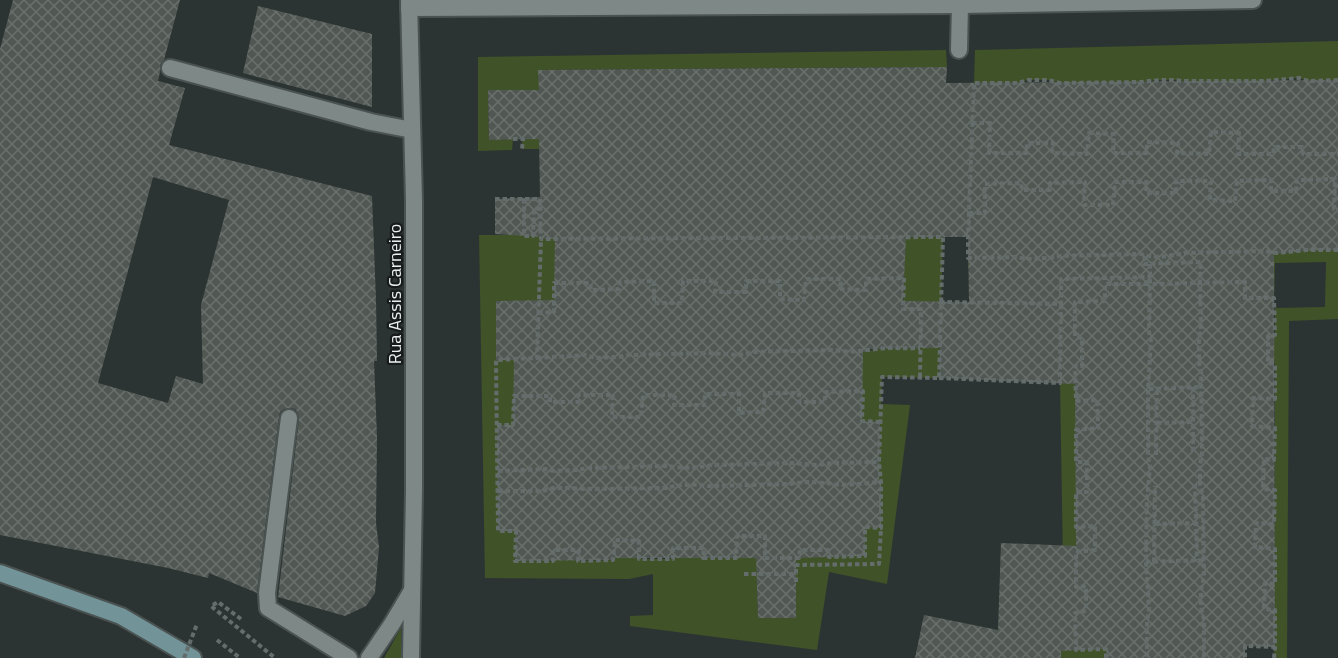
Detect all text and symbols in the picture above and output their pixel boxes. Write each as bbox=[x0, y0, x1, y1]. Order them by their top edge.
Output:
street label: Rua Assis Carneiro bbox=[381, 224, 408, 364]

